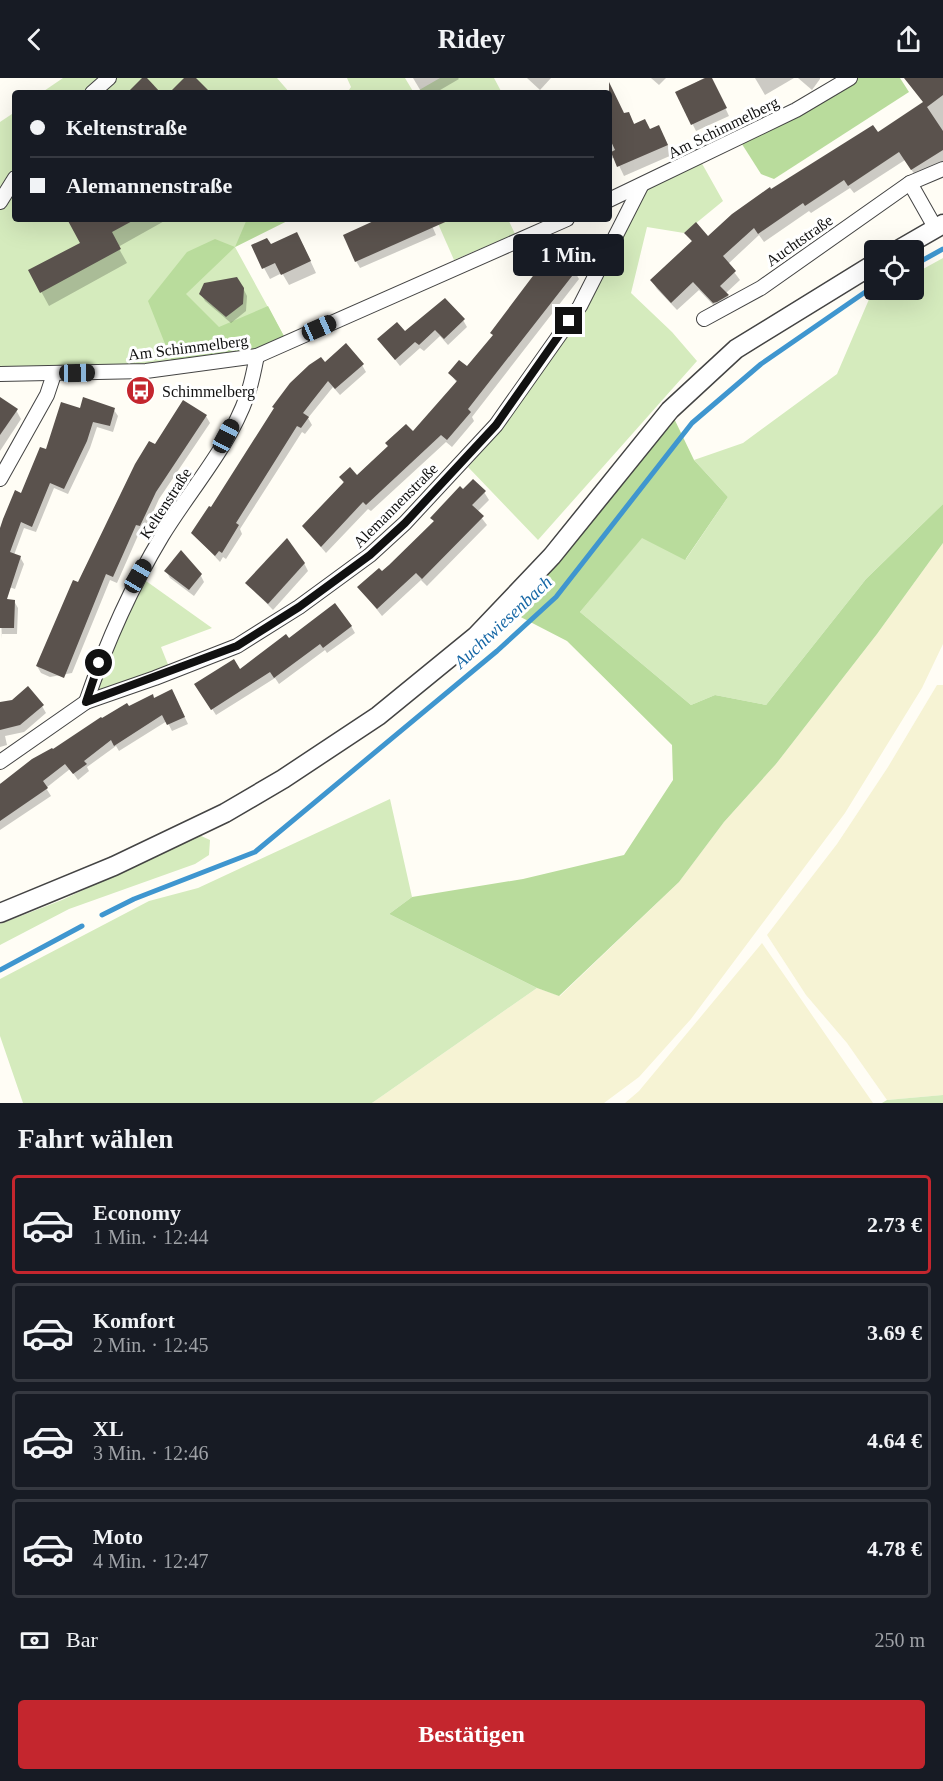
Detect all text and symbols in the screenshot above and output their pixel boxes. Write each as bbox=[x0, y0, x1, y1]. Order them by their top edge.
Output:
icon: back bbox=[18, 23, 51, 56]
icon: share bbox=[892, 23, 925, 56]
text: Ridey bbox=[438, 24, 505, 54]
street label: Am Schimmelberg bbox=[665, 93, 782, 163]
text: Keltenstraße bbox=[66, 115, 187, 140]
text: Alemannenstraße bbox=[66, 173, 232, 198]
street label: Auchtstraße bbox=[763, 211, 836, 270]
callout: 1 Min. bbox=[514, 234, 624, 276]
map controls bbox=[864, 240, 924, 300]
button: locate bbox=[864, 240, 924, 300]
text: 1 Min. bbox=[541, 244, 596, 266]
route end bbox=[555, 307, 582, 334]
car bbox=[299, 312, 339, 344]
street label: Am Schimmelberg bbox=[127, 332, 249, 364]
car bbox=[59, 364, 95, 382]
bus stop icon: Schimmelberg bbox=[125, 375, 157, 407]
place label: Schimmelberg bbox=[162, 383, 255, 401]
car bbox=[210, 416, 242, 456]
street label: Alemannenstraße bbox=[350, 460, 441, 551]
street label: Keltenstraße bbox=[136, 465, 195, 542]
car bbox=[121, 556, 155, 596]
water label: Auchtwiesenbach bbox=[449, 572, 556, 673]
route start bbox=[85, 649, 112, 676]
text: Fahrt wählen bbox=[18, 1124, 173, 1154]
icon: car bbox=[21, 1198, 75, 1252]
text: Economy bbox=[93, 1200, 181, 1225]
text: 2.73 € bbox=[867, 1212, 922, 1237]
text: 1 Min. · 12:44 bbox=[93, 1226, 209, 1248]
icon: car bbox=[21, 1306, 75, 1360]
text: Komfort bbox=[93, 1308, 175, 1333]
text: 3.69 € bbox=[867, 1320, 922, 1345]
text: 2 Min. · 12:45 bbox=[93, 1334, 209, 1356]
icon: car bbox=[21, 1414, 75, 1468]
text: XL bbox=[93, 1416, 124, 1441]
text: 4.64 € bbox=[867, 1428, 922, 1453]
text: 3 Min. · 12:46 bbox=[93, 1442, 209, 1464]
icon: car bbox=[21, 1522, 75, 1576]
text: Moto bbox=[93, 1524, 143, 1549]
text: 4.78 € bbox=[867, 1536, 922, 1561]
text: 4 Min. · 12:47 bbox=[93, 1550, 209, 1572]
icon: cash bbox=[18, 1624, 51, 1657]
text: Bar bbox=[66, 1627, 98, 1652]
text: 250 m bbox=[874, 1629, 925, 1651]
button: Bestätigen bbox=[18, 1700, 925, 1769]

